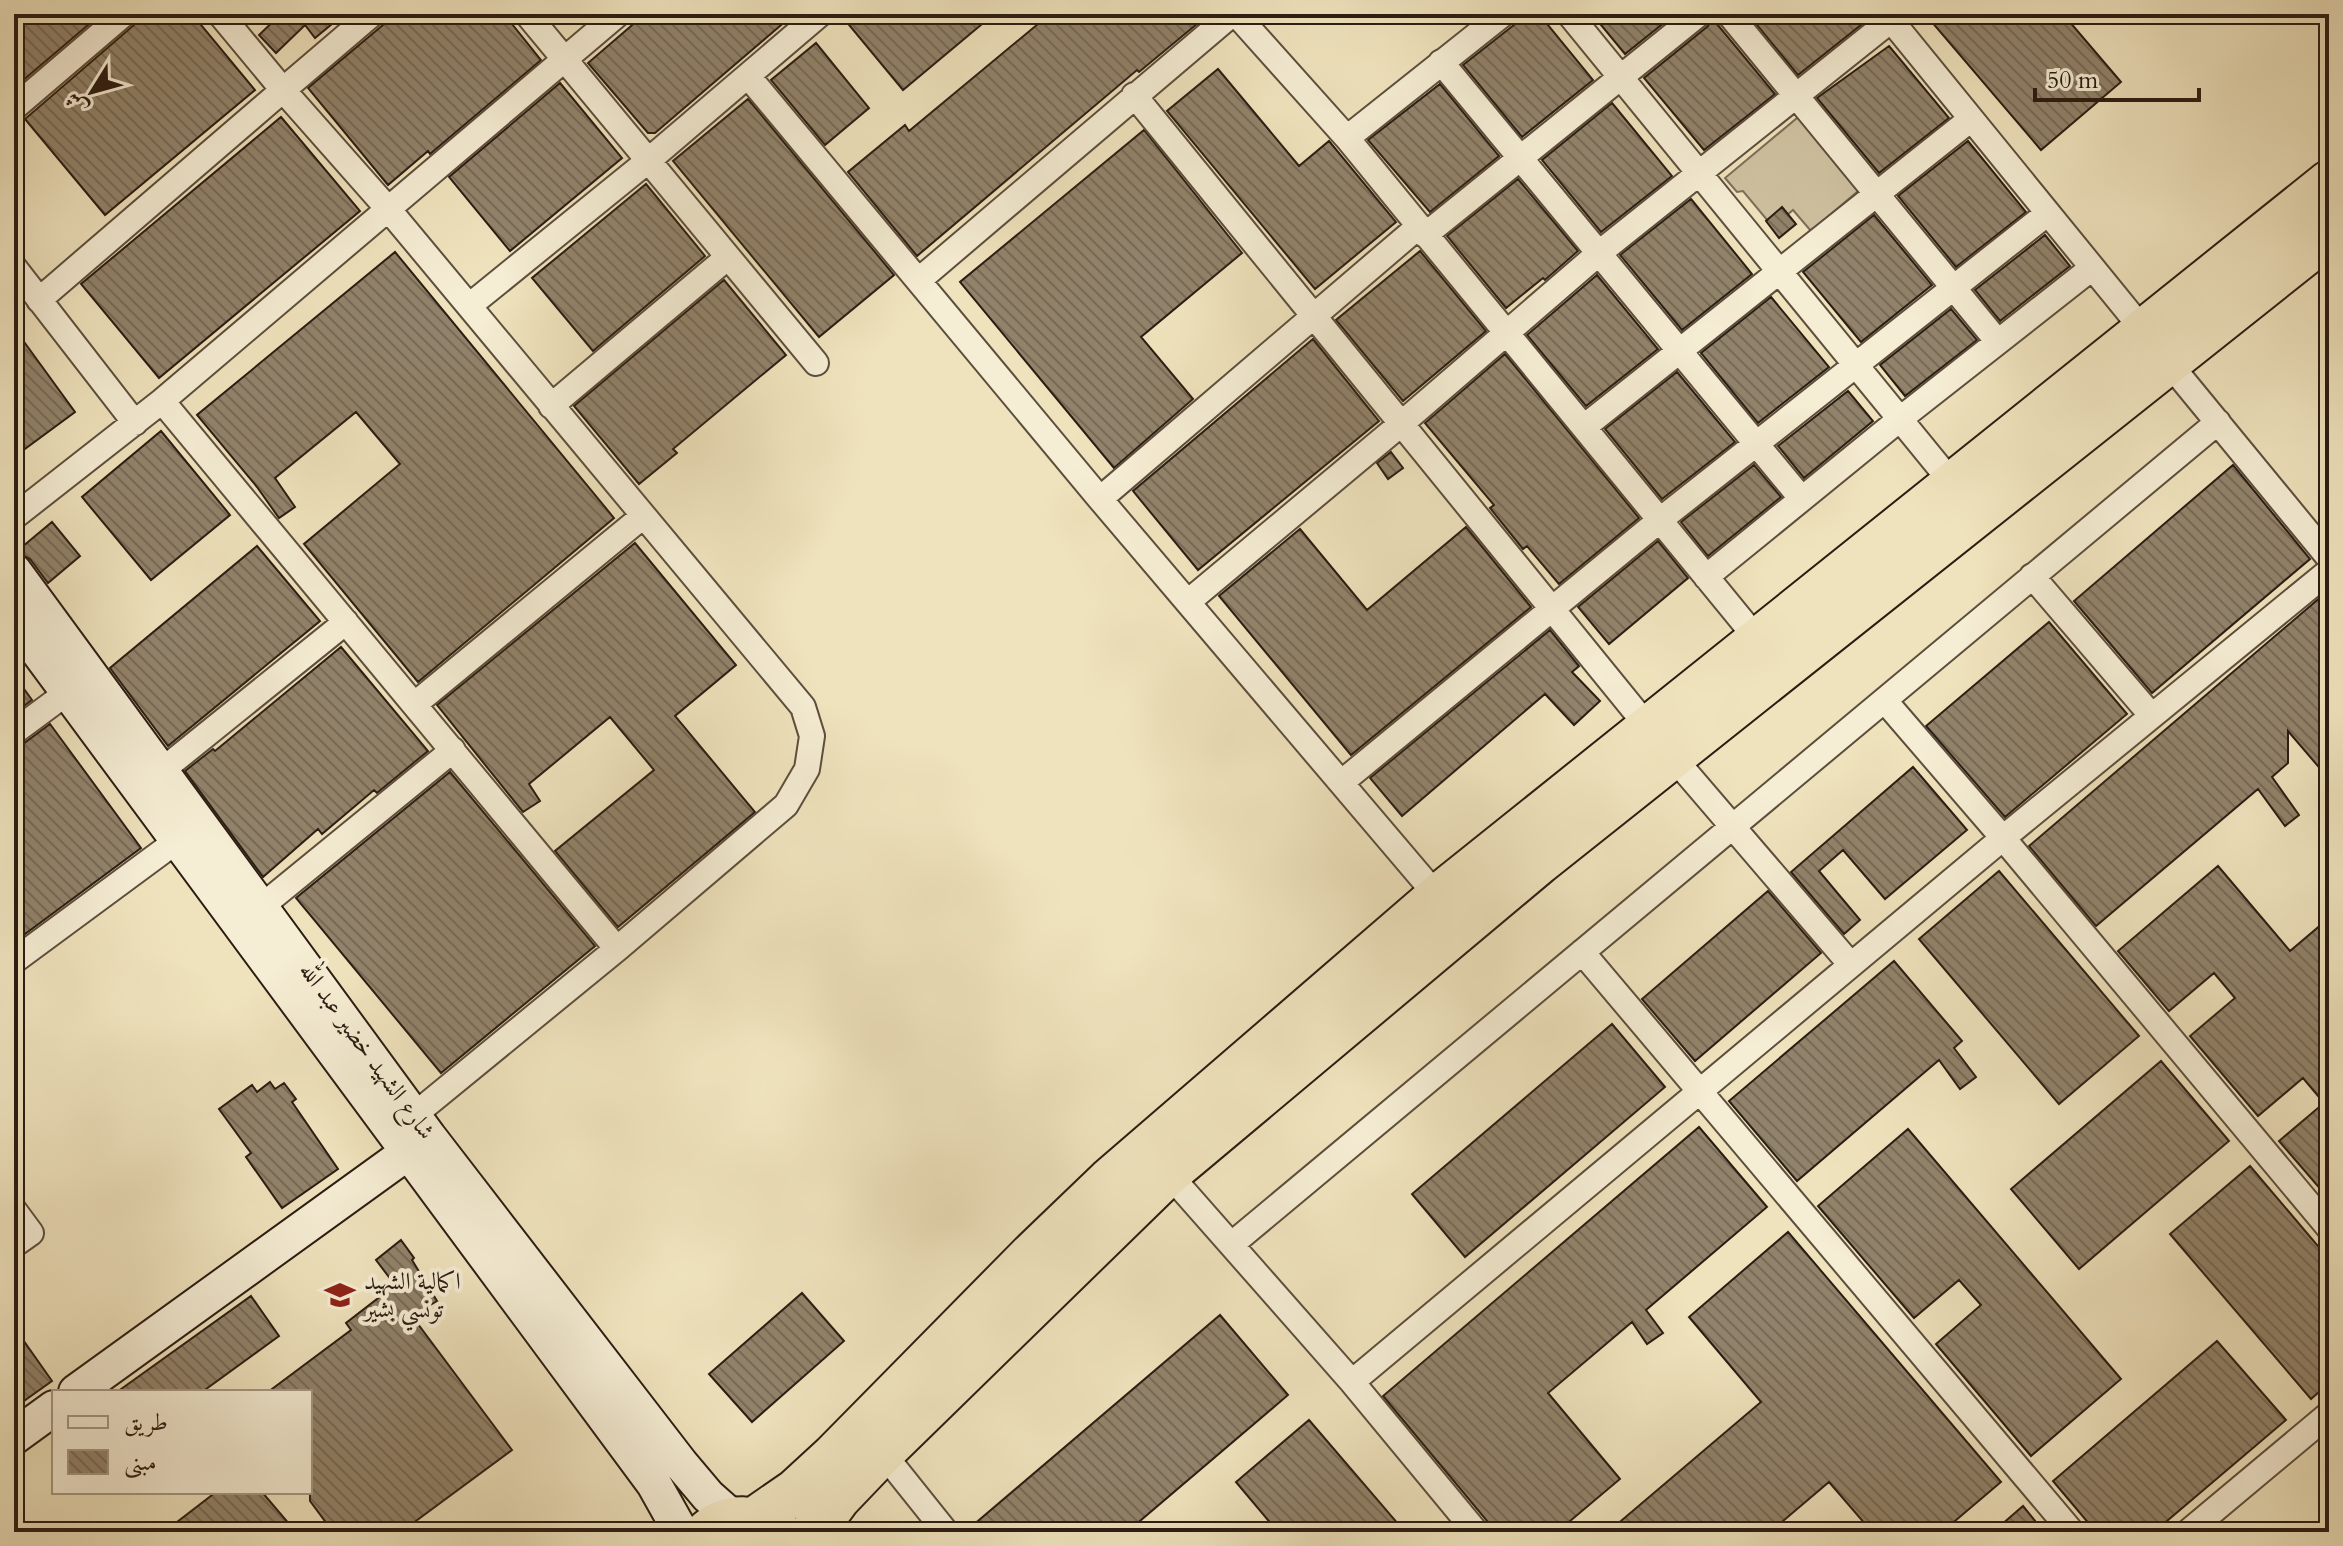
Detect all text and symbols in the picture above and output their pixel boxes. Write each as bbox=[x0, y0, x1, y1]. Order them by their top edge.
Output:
north arrow bbox=[52, 52, 132, 132]
scale bar bbox=[2035, 52, 2199, 102]
text: 50 m bbox=[2047, 64, 2099, 97]
text: ش bbox=[58, 86, 95, 121]
street label: شارع الشهيد خضير عبد الله bbox=[289, 954, 445, 1148]
place label: اكمالية الشهيد تونسي بشير bbox=[361, 1265, 461, 1331]
school or university icon: اكمالية الشهيد تونسي بشير bbox=[323, 1278, 357, 1312]
legend bbox=[52, 1390, 312, 1494]
text: طريق bbox=[124, 1406, 168, 1439]
text: مبنى bbox=[124, 1446, 157, 1479]

